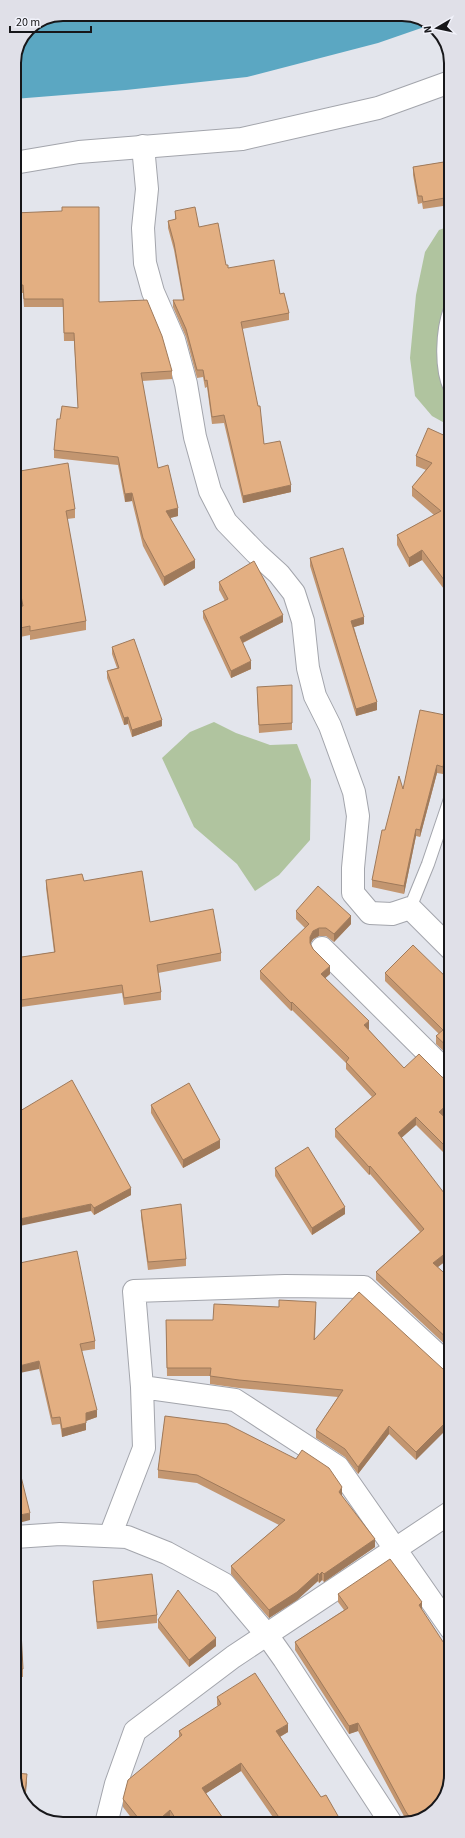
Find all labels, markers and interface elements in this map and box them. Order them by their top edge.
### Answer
scale bar [10,8,91,34]
north arrow [417,8,457,48]
text: 20 m [16,14,40,31]
text: N [420,25,436,34]

